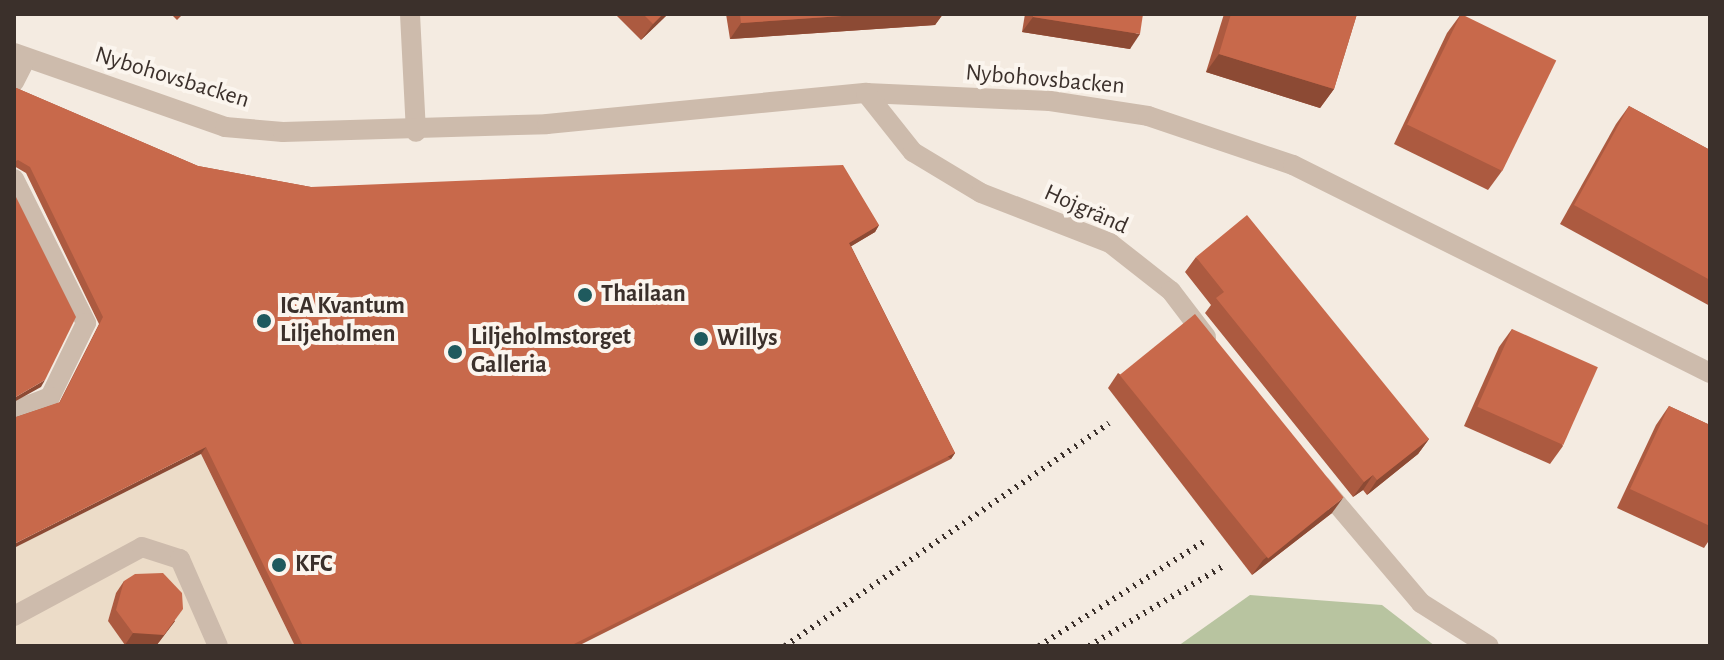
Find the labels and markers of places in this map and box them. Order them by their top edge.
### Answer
place label: Thailaan [601,281,686,309]
marker: Thailaan [576,286,594,304]
place label: ICA Kvantum Liljeholmen [280,293,405,349]
marker: ICA Kvantum Liljeholmen [255,312,273,330]
place label: Liljeholmstorget Galleria [471,324,631,380]
place label: Willys [717,325,778,353]
marker: Willys [692,330,710,348]
marker: Liljeholmstorget Galleria [446,343,464,361]
place label: KFC [295,551,332,579]
marker: KFC [270,556,288,574]

